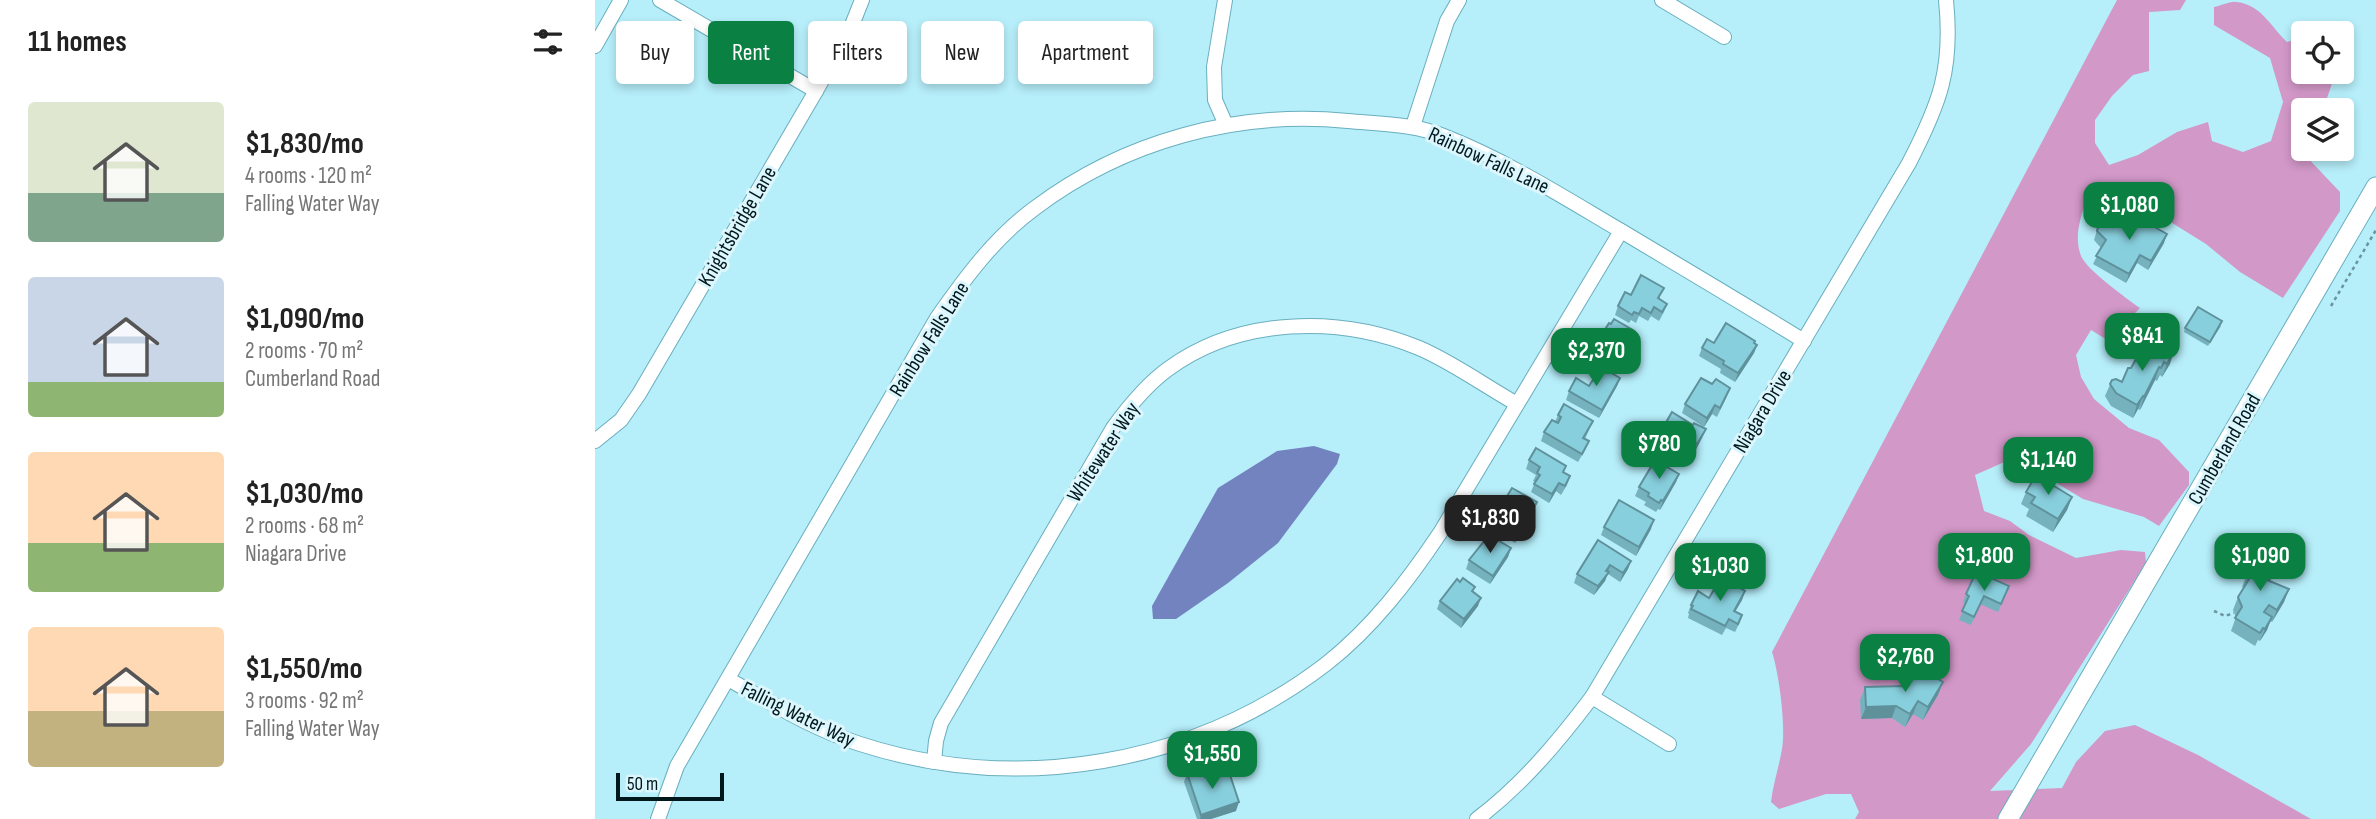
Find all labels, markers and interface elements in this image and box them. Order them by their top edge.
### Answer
chip: Buy [616,21,694,84]
chip: Rent [708,21,794,84]
chip: Filters [808,21,907,84]
chip: New [921,21,1004,84]
chip: Apartment [1018,21,1153,84]
map controls [2291,21,2354,161]
button: locate [2291,21,2354,84]
icon: filters [529,23,567,61]
text: 11 homes [28,24,127,60]
button: layers [2291,98,2354,161]
street label: Rainbow Falls Lane [1424,122,1553,199]
text: $1,830/mo [245,126,364,162]
icon: home [84,130,168,214]
text: 4 rooms · 120 m² [245,162,372,190]
street label: Knightsbridge Lane [693,162,782,291]
pin: $1,080 [2072,182,2186,242]
text: Falling Water Way [245,190,380,218]
text: $1,080 [2099,191,2159,219]
street label: Rainbow Falls Lane [884,277,975,401]
text: $1,090/mo [245,301,364,337]
icon: home [84,305,168,389]
pin: $841 [2101,314,2183,373]
text: $841 [2121,322,2163,350]
pin: $2,370 [1539,328,1653,388]
text: 2 rooms · 70 m² [245,337,363,365]
text: $2,370 [1567,337,1625,365]
text: Cumberland Road [245,365,380,393]
street label: Niagara Drive [1728,365,1797,457]
street label: Cumberland Road [2183,389,2266,509]
street label: Whitewater Way [1062,398,1145,507]
pin: $780 [1618,421,1700,481]
text: $780 [1637,430,1681,458]
pin: $1,140 [1991,438,2105,497]
text: $1,140 [2019,446,2077,474]
text: $1,030/mo [245,476,363,512]
icon: home [84,480,168,564]
pin: $1,830 [1433,496,1547,555]
text: $1,830 [1461,504,1519,532]
text: 2 rooms · 68 m² [245,512,364,540]
pin: $1,800 [1927,534,2041,593]
pin: $1,090 [2203,534,2317,593]
text: Niagara Drive [245,540,347,568]
text: $1,800 [1954,542,2014,570]
text: $1,090 [2230,542,2290,570]
pin: $1,030 [1663,544,1777,603]
text: $1,030 [1691,552,1749,580]
pin: $2,760 [1848,634,1962,694]
text: $2,760 [1876,643,1934,671]
text: $1,550/mo [245,651,363,687]
icon: home [84,655,168,739]
street label: Falling Water Way [737,676,859,753]
text: 3 rooms · 92 m² [245,687,364,715]
text: Falling Water Way [245,715,380,743]
pin: $1,550 [1155,732,1269,791]
text: $1,550 [1183,740,1241,768]
scale bar [616,770,725,802]
text: 50 m [627,773,658,796]

